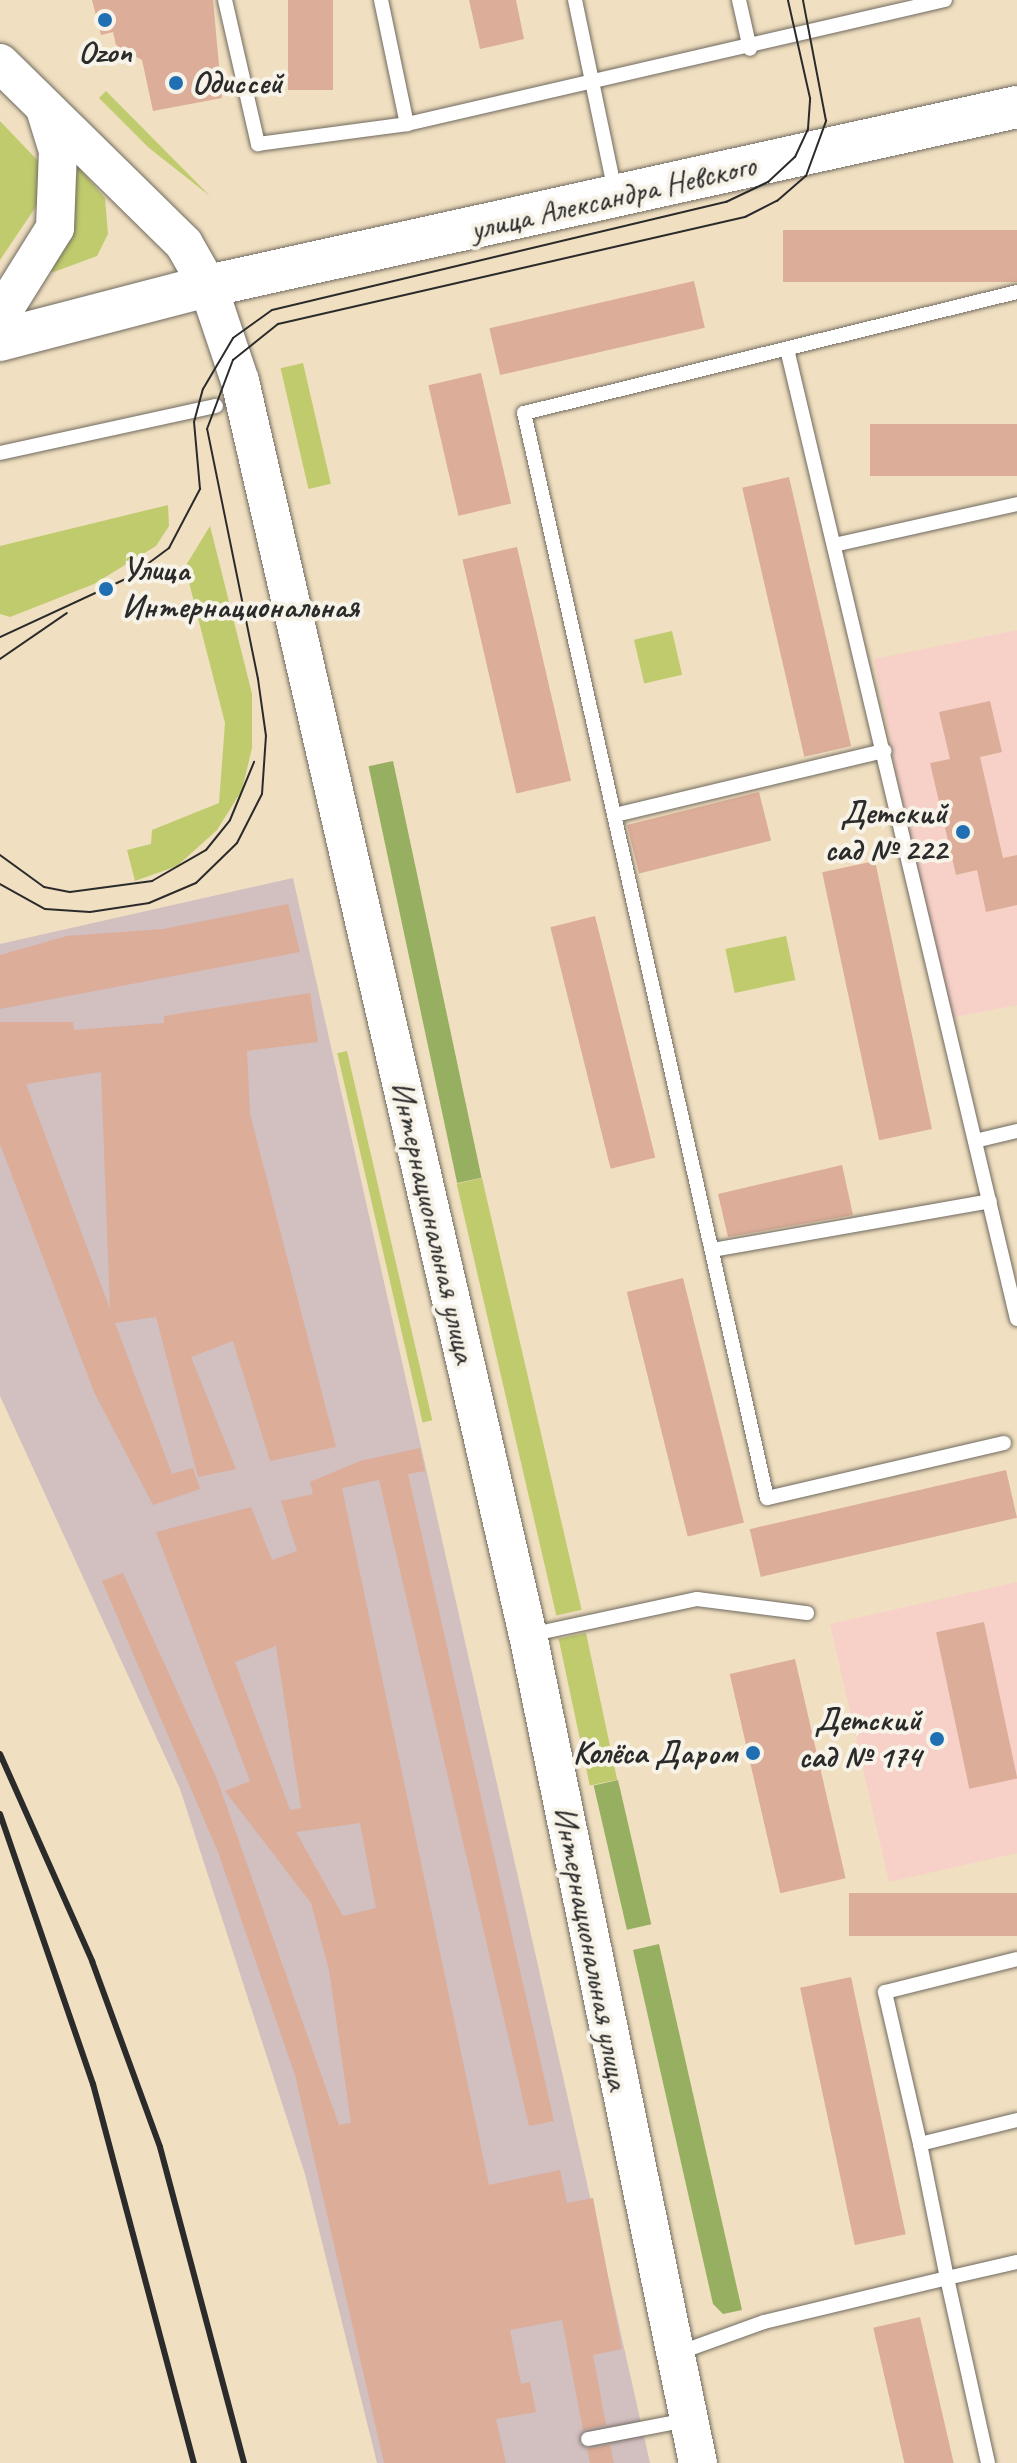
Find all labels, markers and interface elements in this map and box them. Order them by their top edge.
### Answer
marker: Ozon [96,11,114,29]
place label: Ozon [78,33,132,71]
place label: Одиссей [192,64,283,102]
marker: Одиссей [167,74,185,92]
street label: улица Александра Невского [466,146,760,250]
place label: Улица Интернациональная [122,552,359,627]
marker: Улица Интернациональная [97,580,115,598]
place label: Детский сад № 222 [824,795,947,870]
marker: Детский сад № 222 [954,823,972,841]
street label: Интернациональная улица [382,1077,484,1367]
place label: Детский сад № 174 [799,1702,921,1777]
marker: Детский сад № 174 [928,1730,946,1748]
place label: Колёса Даром [572,1734,737,1772]
marker: Колёса Даром [744,1744,762,1762]
street label: Интернациональная улица [545,1802,637,2094]

